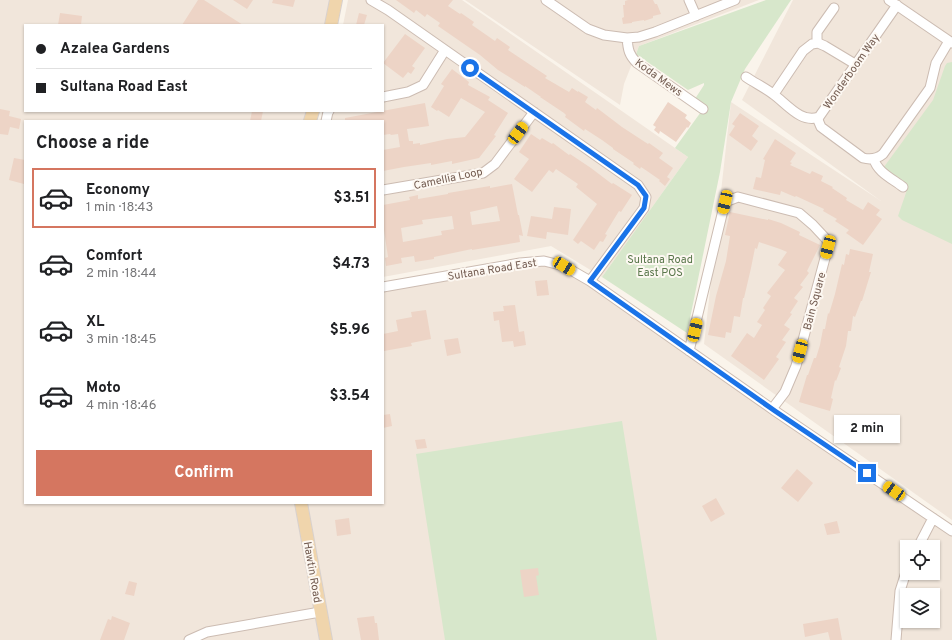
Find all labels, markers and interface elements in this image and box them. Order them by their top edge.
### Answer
street label: Wonderboom Way [821,31,883,112]
text: Azalea Gardens [60,40,170,59]
street label: Koda Mews [632,56,685,100]
route start [461,59,479,77]
text: Sultana Road East [60,78,188,97]
car [506,120,530,146]
text: Choose a ride [36,132,149,155]
street label: Camellia Loop [412,165,484,193]
icon: car [38,180,74,216]
text: Economy [86,181,150,200]
text: $3.51 [333,189,370,208]
car [716,189,734,215]
text: 1 min · 18:43 [86,200,153,216]
car [819,234,837,260]
icon: car [38,246,74,282]
text: Comfort [86,247,143,266]
park label: Sultana Road East POS [627,253,693,280]
text: $4.73 [332,255,370,274]
car [551,255,577,277]
street label: Sultana Road East [447,256,538,284]
text: 2 min · 18:44 [86,266,157,282]
street label: Bain Square [801,271,829,332]
icon: car [38,312,74,348]
text: XL [86,313,104,332]
car [686,317,704,343]
text: $5.96 [330,321,370,340]
text: 3 min · 18:45 [86,332,157,348]
car [791,338,809,364]
icon: car [38,378,74,414]
text: Moto [86,379,121,398]
text: $3.54 [330,387,370,406]
text: 4 min · 18:46 [86,398,156,414]
callout: 2 min [834,415,900,443]
text: 2 min [850,421,884,437]
button: Confirm [36,450,372,496]
route end [858,464,876,482]
car [881,479,907,503]
street label: Hawtin Road [300,540,324,604]
map controls [900,540,940,628]
button: locate [900,540,940,580]
button: layers [900,588,940,628]

